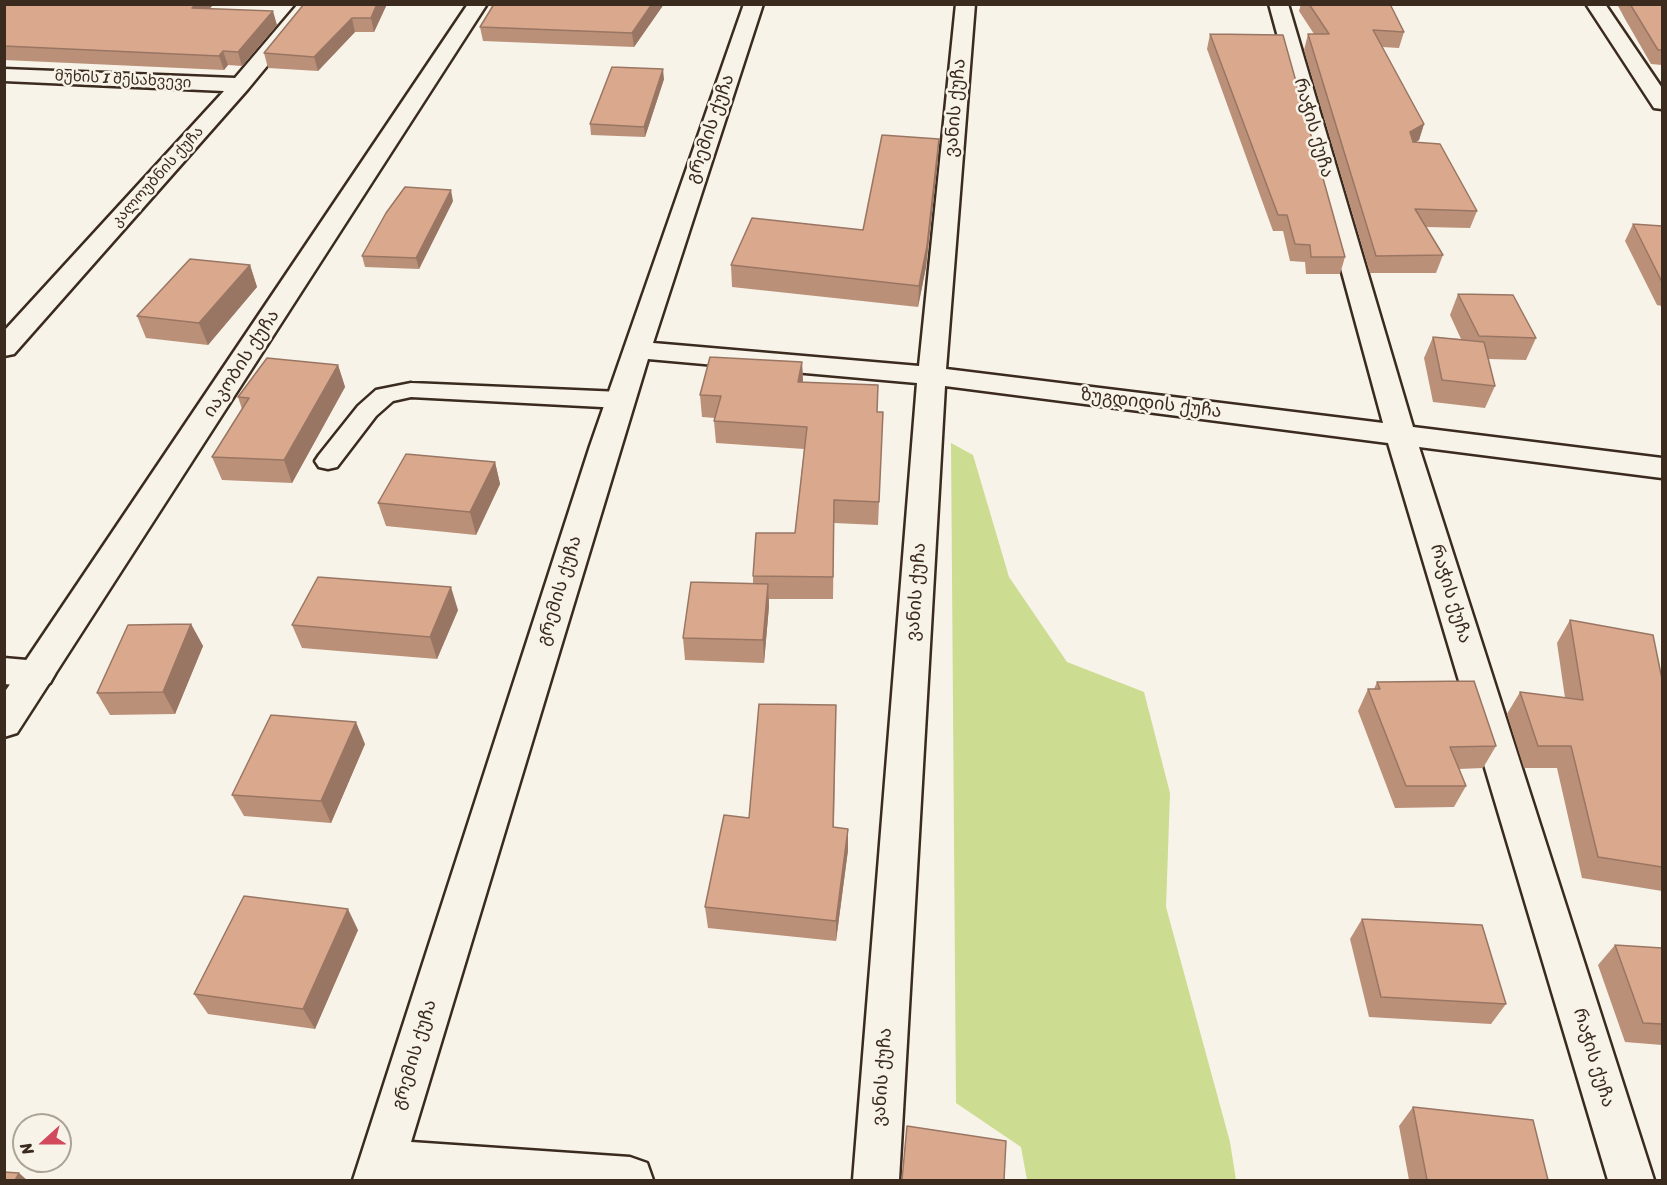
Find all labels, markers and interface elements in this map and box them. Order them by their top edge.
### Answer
street label: ვანის ქუჩა [941,58,971,158]
street label: მუხის I შესახვევი [54,67,192,93]
street label: გრემის ქუჩა [682,72,740,186]
street label: რაჭის ქუჩა [1288,76,1338,180]
street label: კალოუბნის ქუჩა [108,123,208,231]
street label: იაკობის ქუჩა [199,306,285,422]
street label: ზუგდიდის ქუჩა [1079,385,1223,423]
street label: გრემის ქუჩა [533,533,587,649]
street label: ვანის ქუჩა [903,542,931,642]
street label: რაჭის ქუჩა [1425,542,1475,646]
street label: გრემის ქუჩა [388,997,442,1113]
street label: რაჭის ქუჩა [1568,1006,1618,1110]
street label: ვანის ქუჩა [869,1027,897,1127]
north arrow [12,1113,72,1173]
text: N [11,1139,42,1159]

